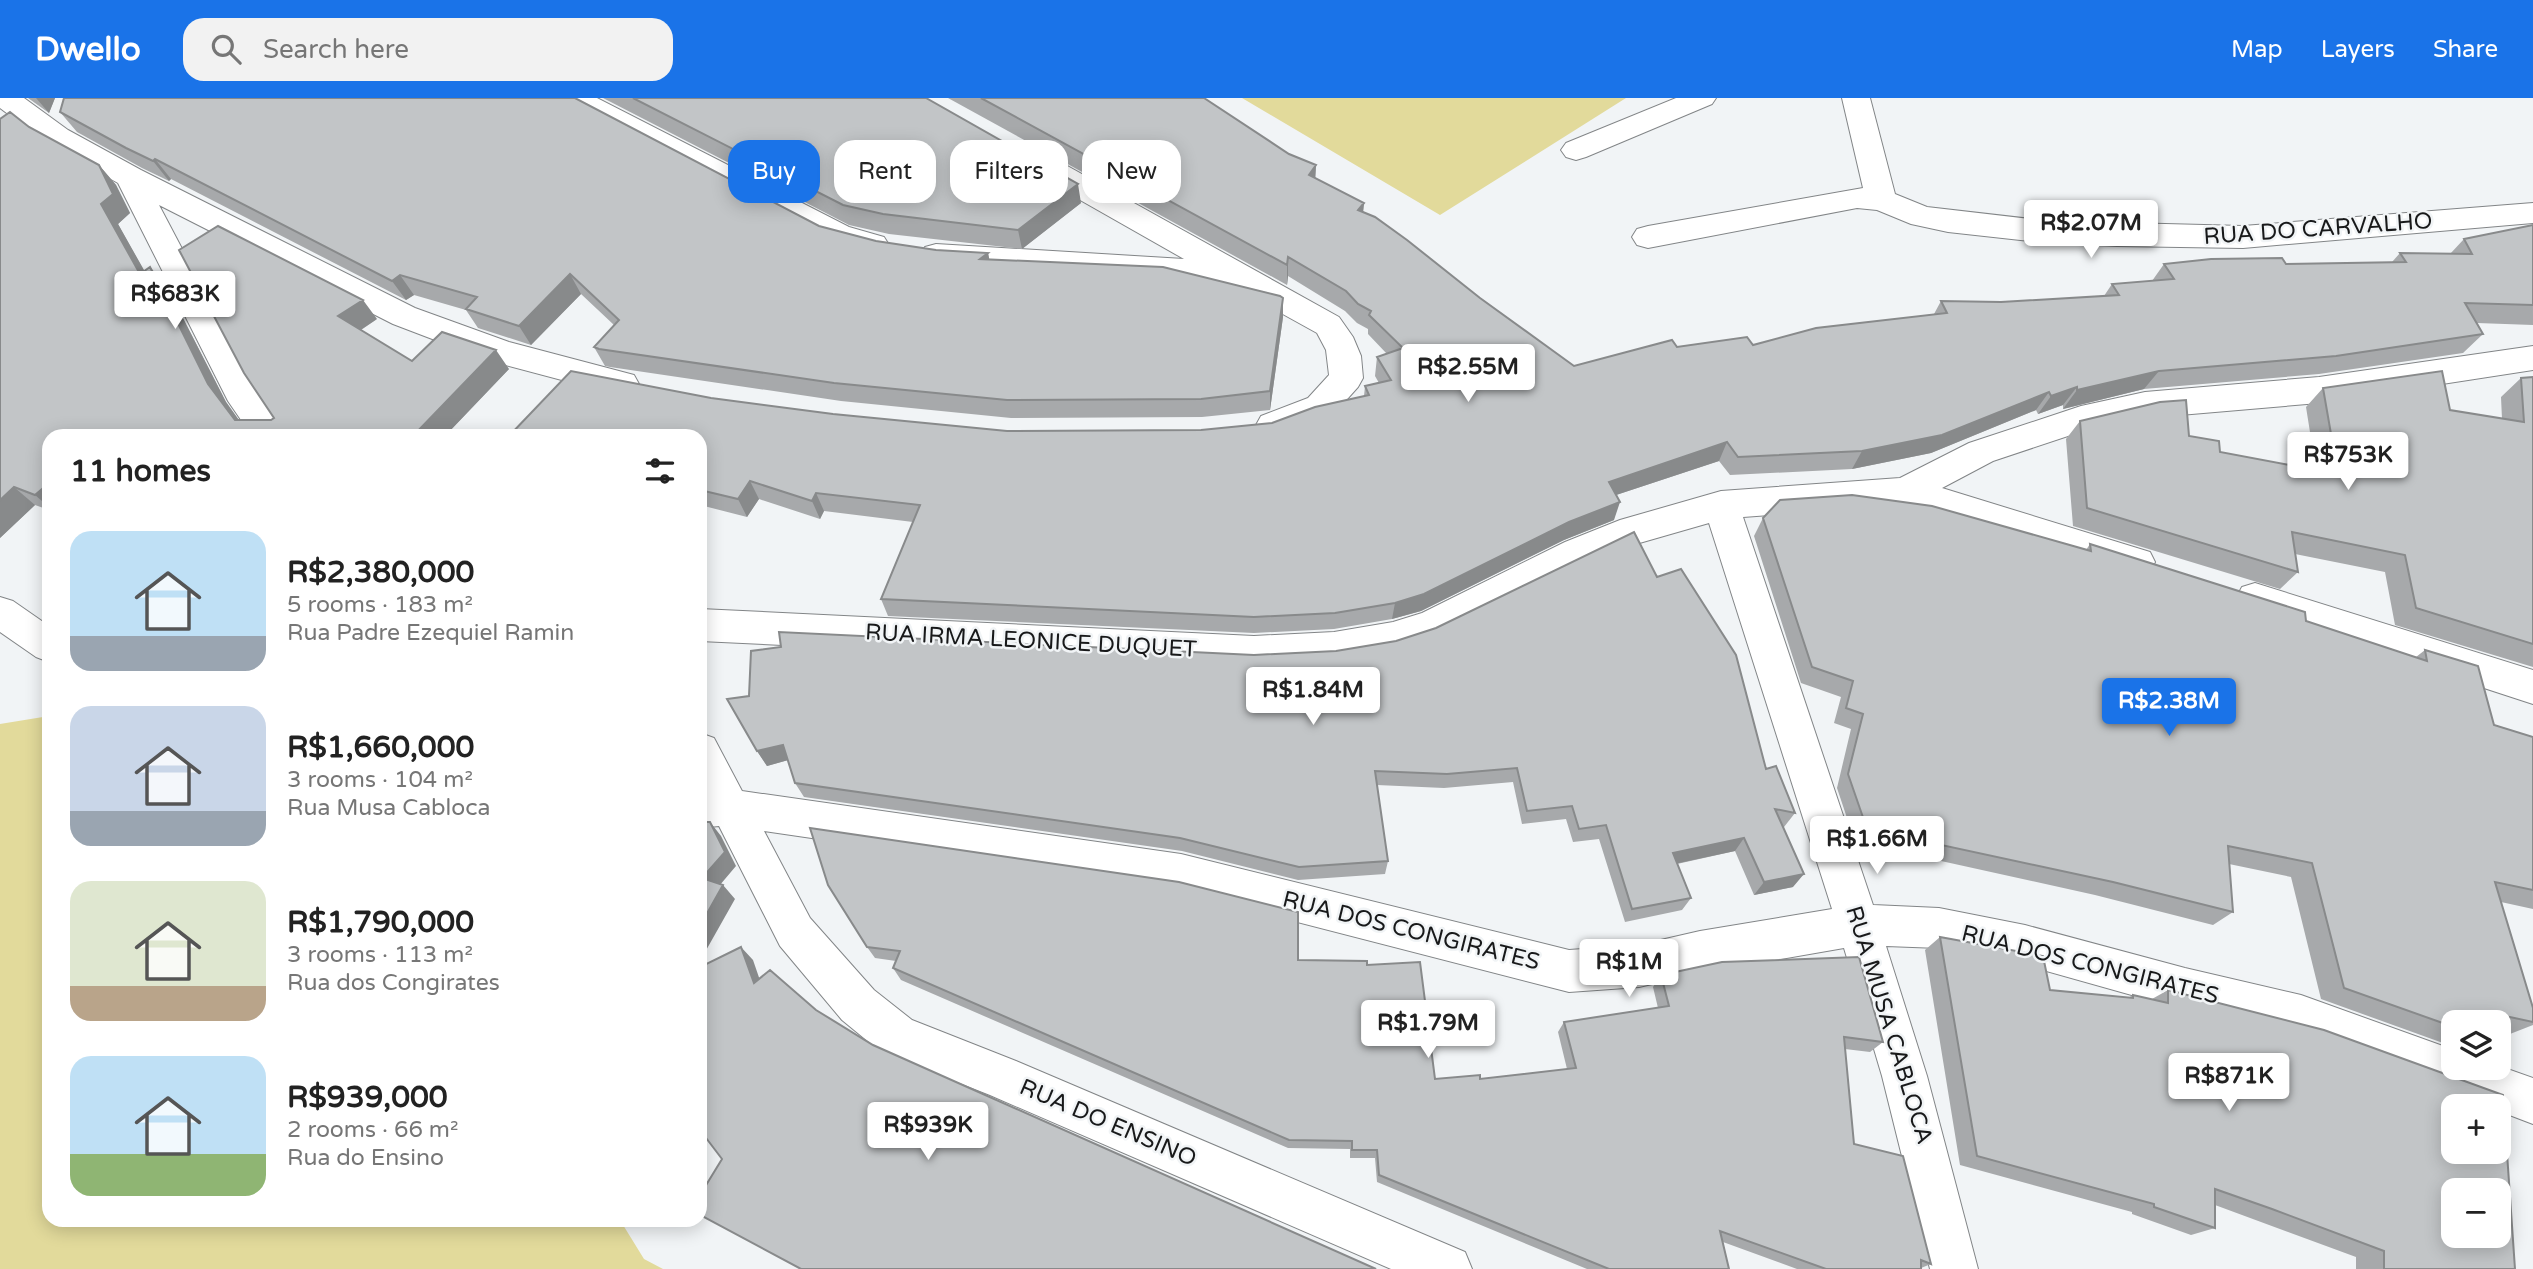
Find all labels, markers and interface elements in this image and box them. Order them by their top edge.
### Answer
search box [183,18,673,81]
text: Dwello [35,30,141,69]
icon: search [207,30,245,68]
text: Search here [263,34,409,65]
text: Map [2231,35,2283,64]
text: Layers [2321,35,2395,64]
text: Share [2433,35,2498,64]
chip: Buy [728,140,820,203]
chip: Rent [834,140,936,203]
chip: Filters [950,140,1068,203]
chip: New [1082,140,1181,203]
pin: R$2.07M [2026,200,2156,260]
street label: RUA DO CARVALHO [2203,207,2433,251]
text: R$2.07M [2040,209,2142,237]
pin: R$683K [118,272,232,331]
text: R$683K [130,280,220,308]
pin: R$2.55M [1403,344,1533,404]
text: R$2.55M [1417,353,1519,381]
pin: R$753K [2291,432,2405,492]
text: R$753K [2303,441,2393,469]
icon: filters [641,452,679,490]
text: 11 homes [70,453,211,490]
text: R$2,380,000 [287,554,474,591]
icon: home [126,559,210,643]
text: 5 rooms · 183 m² [287,591,473,619]
street label: RUA IRMA LEONICE DUQUET [864,618,1198,664]
text: Rua Padre Ezequiel Ramin [287,619,574,647]
pin: R$1.84M [1248,668,1378,727]
text: R$1.84M [1262,676,1364,704]
pin: R$2.38M [2104,678,2234,738]
text: R$2.38M [2118,687,2220,715]
text: R$1,660,000 [287,729,474,766]
icon: home [126,734,210,818]
text: 3 rooms · 104 m² [287,766,473,794]
text: Rua Musa Cabloca [287,794,490,822]
pin: R$1.66M [1812,816,1942,876]
text: R$1.66M [1826,825,1928,853]
street label: RUA DOS CONGIRATES [1279,885,1543,977]
street label: RUA MUSA CABLOCA [1839,903,1939,1147]
text: R$1,790,000 [287,904,474,941]
icon: home [126,909,210,993]
street label: RUA DOS CONGIRATES [1958,919,2222,1011]
pin: R$1M [1588,940,1670,999]
text: 3 rooms · 113 m² [287,941,473,969]
text: R$1M [1595,948,1663,976]
text: Rua dos Congirates [287,969,500,997]
pin: R$1.79M [1363,1000,1493,1060]
text: R$1.79M [1377,1009,1479,1037]
map controls [2441,1010,2511,1248]
button: layers [2441,1010,2511,1080]
pin: R$871K [2172,1054,2286,1113]
text: R$871K [2184,1062,2274,1090]
street label: RUA DO ENSINO [1015,1073,1201,1173]
text: R$939,000 [287,1079,448,1116]
icon: home [126,1084,210,1168]
button: + [2441,1094,2511,1164]
pin: R$939K [871,1102,985,1162]
text: R$939K [883,1111,973,1139]
text: 2 rooms · 66 m² [287,1116,458,1144]
text: Rua do Ensino [287,1144,444,1172]
button: − [2441,1178,2511,1248]

